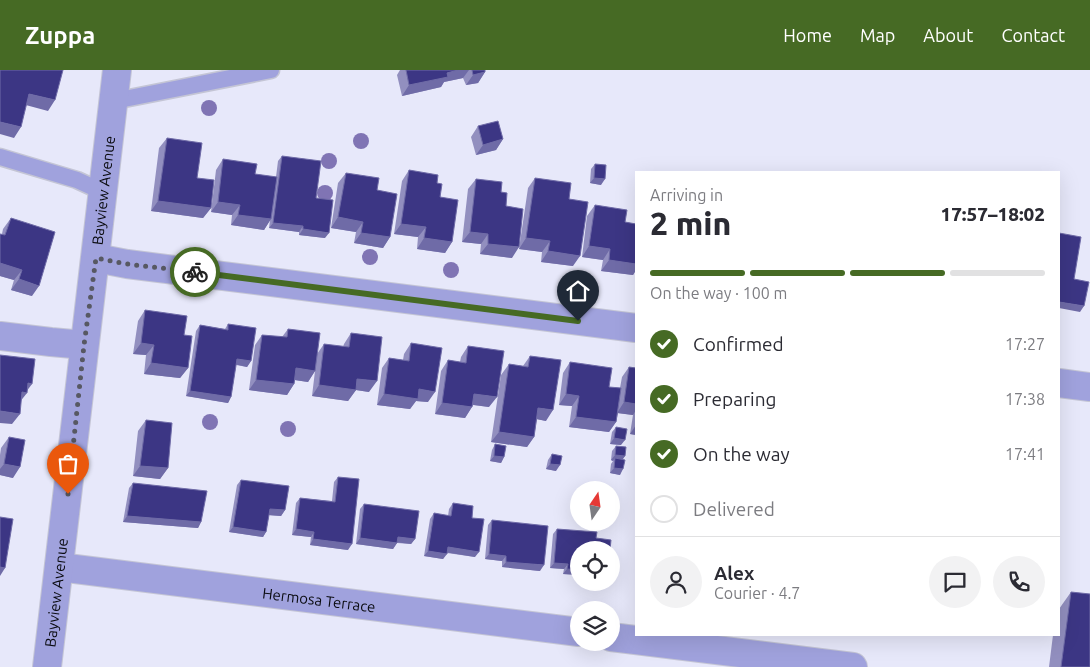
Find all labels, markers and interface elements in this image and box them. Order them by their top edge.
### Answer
text: Zuppa [25,22,95,49]
text: Home [783,25,832,45]
text: Map [860,25,895,45]
text: About [923,25,973,45]
text: Contact [1001,25,1065,45]
street label: Bayview Avenue [88,135,118,246]
text: Arriving in [650,186,723,204]
text: 17:57–18:02 [940,203,1045,225]
text: 2 min [650,205,731,241]
courier [170,247,220,297]
icon: bike [181,258,209,286]
pin [557,270,599,321]
icon: home [564,277,592,305]
text: On the way · 100 m [650,284,787,302]
icon: check [650,330,678,358]
text: Confirmed [693,333,784,355]
text: 17:27 [1005,335,1045,353]
icon: check [650,385,678,413]
text: Preparing [693,388,777,410]
text: 17:38 [1005,390,1045,408]
icon: check [650,440,678,468]
pin [47,443,89,494]
text: On the way [693,443,790,465]
text: 17:41 [1005,445,1045,463]
icon: bag [54,450,82,478]
north arrow [570,481,620,531]
map controls [570,481,620,651]
text: Delivered [693,498,775,520]
street label: Bayview Avenue [41,537,71,648]
button: locate [570,541,620,591]
button: person [650,556,702,608]
button: chat [929,556,981,608]
button: phone [993,556,1045,608]
text: Alex [714,562,754,584]
street label: Hermosa Terrace [261,584,377,615]
text: Courier · 4.7 [714,584,800,602]
button: layers [570,601,620,651]

